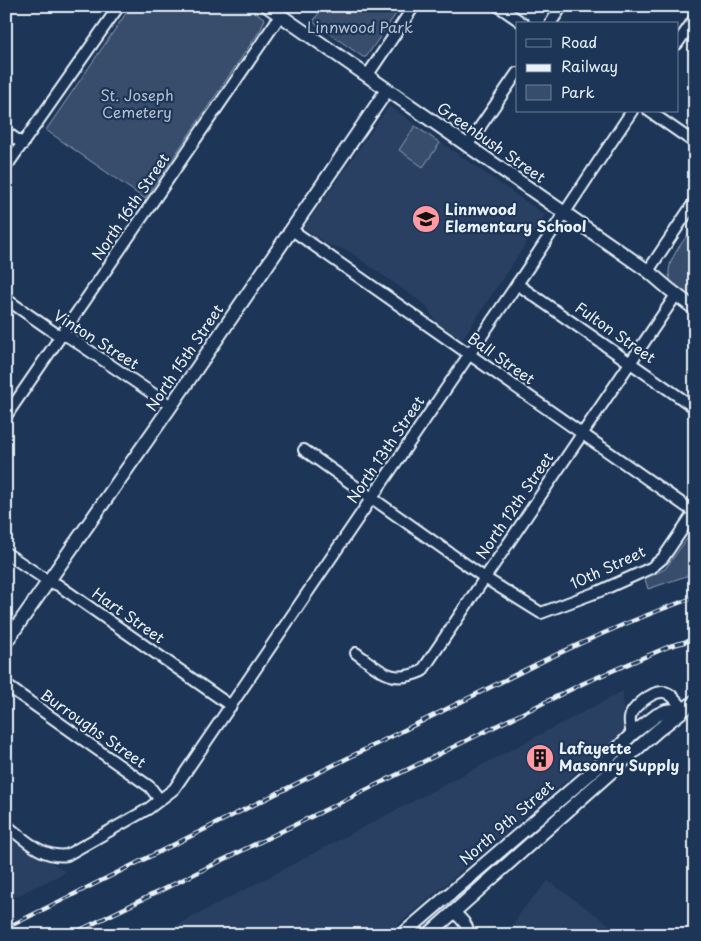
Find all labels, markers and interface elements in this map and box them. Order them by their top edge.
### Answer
park label: Linnwood Park [307,15,413,38]
legend [516,22,678,112]
text: Road [561,30,597,53]
text: Railway [561,54,618,77]
text: Park [561,80,595,103]
park label: St. Joseph Cemetery [100,83,174,123]
street label: Greenbush Street [433,96,551,188]
street label: North 16th Street [85,148,174,264]
place label: Linnwood Elementary School [445,197,586,237]
school or university icon: Linnwood Elementary School [411,204,441,234]
street label: Fulton Street [571,295,661,368]
street label: North 15th Street [139,299,228,415]
street label: Vinton Street [50,303,144,374]
street label: Ball Street [464,326,540,389]
street label: North 13th Street [340,391,429,507]
street label: North 12th Street [469,447,558,563]
street label: 10th Street [566,539,649,594]
street label: Hart Street [88,581,170,648]
street label: Burroughs Street [36,683,151,773]
place label: Lafayette Masonry Supply [559,736,679,776]
building icon: Lafayette Masonry Supply [525,743,555,773]
street label: North 9th Street [454,774,558,870]

